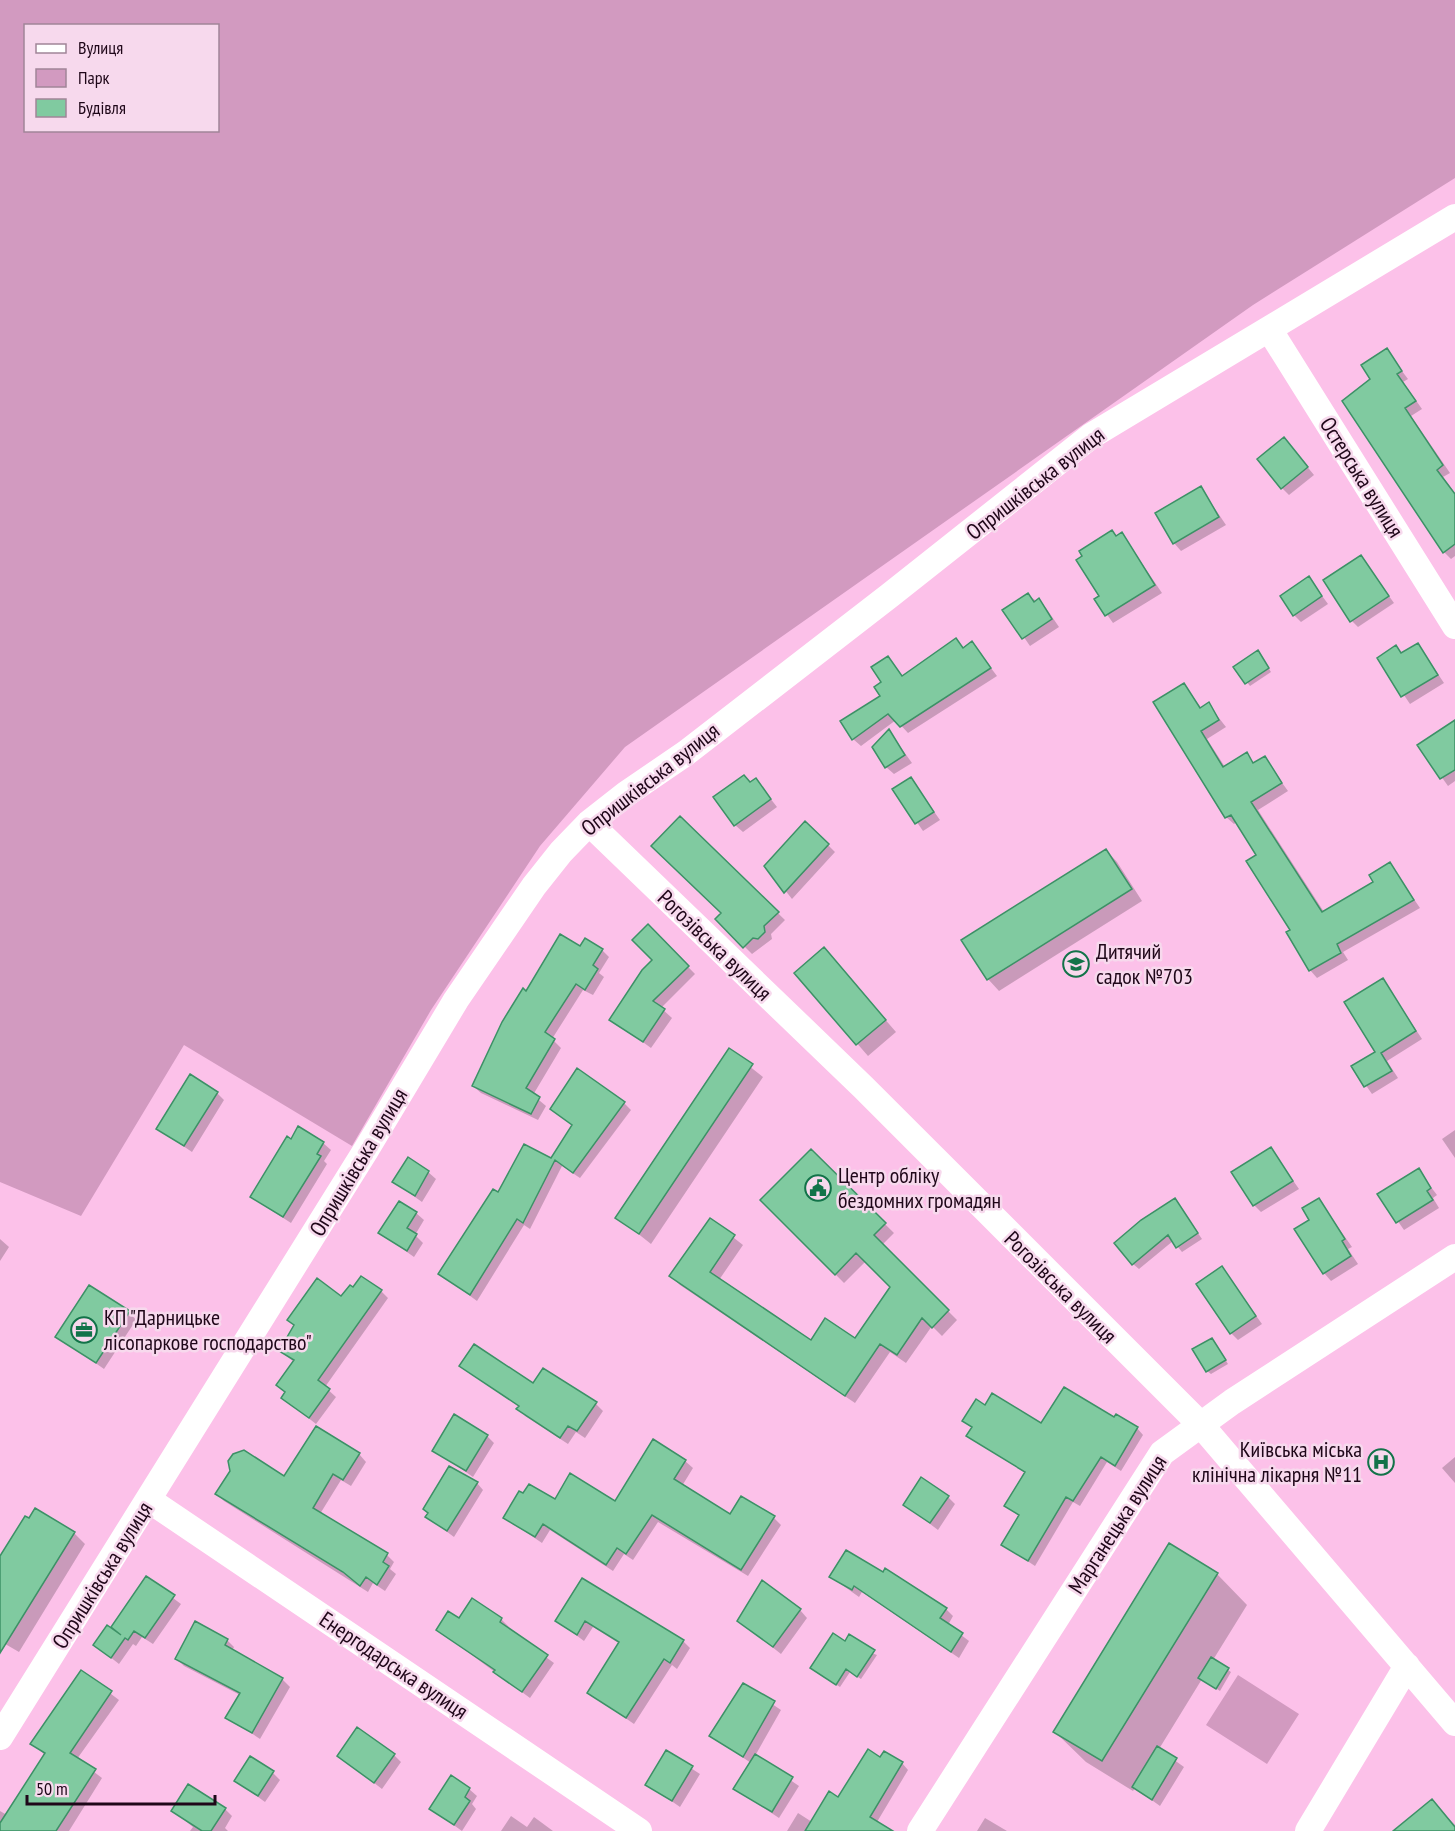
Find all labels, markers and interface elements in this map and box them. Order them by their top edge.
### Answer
legend [24,24,219,132]
text: Вулиця [78,36,123,59]
text: Парк [78,66,109,89]
text: Будівля [78,96,126,119]
street label: Остерська вулиця [1314,412,1410,542]
street label: Опришківська вулиця [960,420,1110,546]
street label: Опришківська вулиця [575,716,725,842]
street label: Рогозівська вулиця [652,884,778,1006]
place label: Дитячий садок №703 [1096,937,1193,990]
school or university icon: Дитячий садок №703 [1061,949,1091,979]
street label: Опришківська вулиця [303,1083,413,1241]
place label: Центр обліку бездомних громадян [838,1161,1001,1214]
public building icon: Центр обліку бездомних громадян [803,1173,833,1203]
street label: Рогозівська вулиця [999,1225,1123,1349]
place label: КП "Дарницьке лісопаркове господарство" [103,1303,312,1356]
office icon: КП "Дарницьке лісопаркове господарство" [69,1315,99,1345]
place label: Київська міська клінічна лікарня №11 [1192,1435,1362,1488]
hospital icon: Київська міська клінічна лікарня №11 [1366,1447,1396,1477]
street label: Марганецька вулиця [1062,1449,1172,1599]
street label: Опришківська вулиця [46,1496,158,1654]
street label: Енергодарська вулиця [314,1605,474,1725]
scale bar [27,1768,214,1806]
text: 50 m [36,1777,68,1800]

